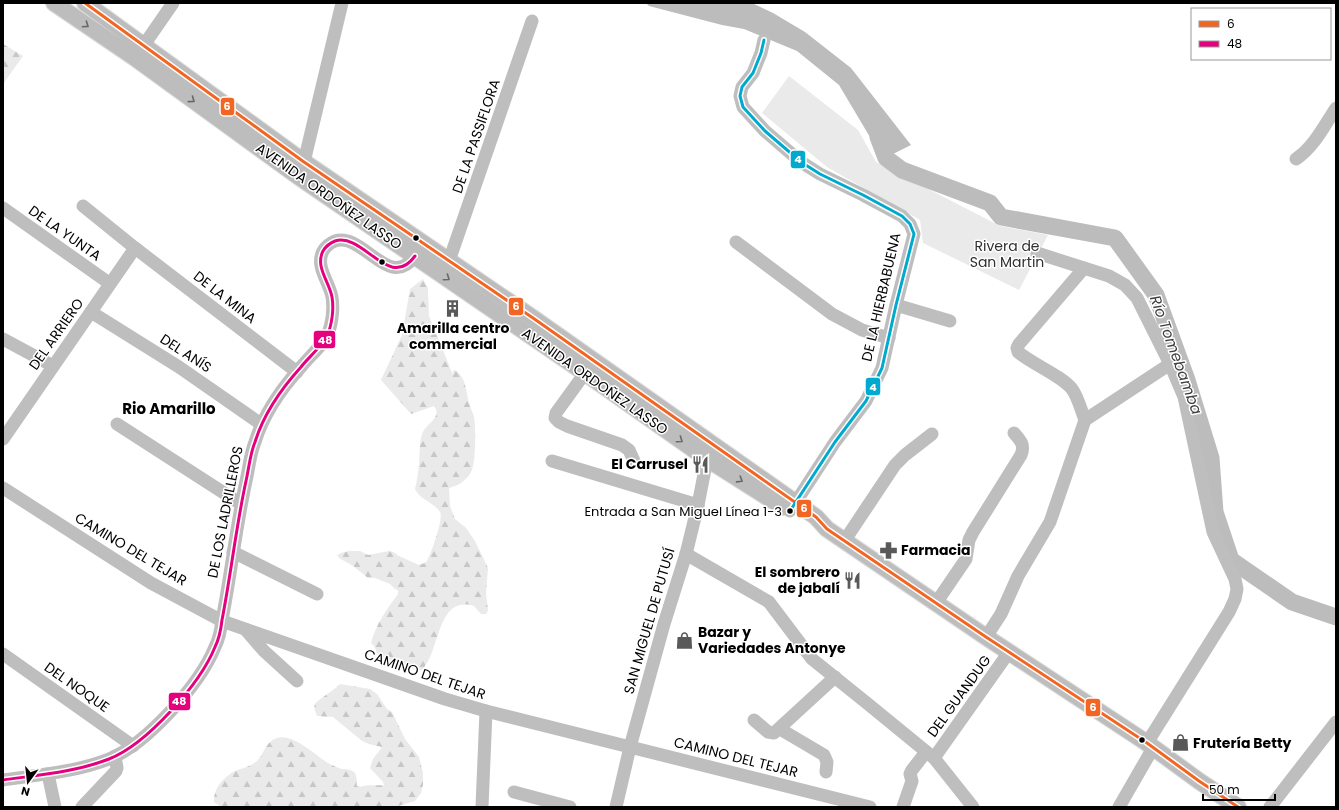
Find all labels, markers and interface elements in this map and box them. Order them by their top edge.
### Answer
legend [1191,8,1331,60]
text: 6 [1227,15,1235,32]
one-way arrow [82,20,89,27]
text: 48 [1227,35,1242,52]
street label: DE LA PASSIFLORA [447,76,505,196]
one-way arrow [188,95,195,102]
line badge: 6 [220,97,235,116]
text: 6 [223,98,231,114]
street label: AVENIDA ORDOÑEZ LASSO [252,138,406,254]
line badge: 4 [790,150,806,169]
text: 4 [794,151,802,167]
street label: DE LA YUNTA [25,201,105,265]
street label: DE LA HIERBABUENA [856,231,906,363]
unlabelled marker [411,233,421,243]
park label: Rivera de San Martin [970,236,1044,272]
unlabelled marker [377,257,387,267]
street label: DE LA MINA [189,266,261,328]
one-way arrow [443,273,450,281]
water label: Río Tomebamba [1145,292,1208,417]
street label: DEL ARRIERO [24,294,88,374]
line badge: 6 [508,297,524,316]
building icon: Amarilla centro commercial [443,298,463,318]
text: 6 [512,298,520,314]
place label: Amarilla centro commercial [397,318,509,354]
street label: AVENIDA ORDOÑEZ LASSO [518,323,672,439]
street label: DEL ANÍS [156,329,216,377]
line badge: 48 [313,330,336,349]
text: 48 [318,332,332,348]
line badge: 4 [865,377,881,396]
text: 4 [869,379,877,395]
district label: Rio Amarillo [122,398,216,419]
one-way arrow [676,435,683,442]
street label: DE LOS LADRILLEROS [202,444,248,580]
place label: El Carrusel [611,454,688,474]
restaurant icon: El Carrusel [691,454,711,474]
one-way arrow [736,475,743,482]
line badge: 6 [796,499,812,518]
text: 6 [800,500,808,516]
place label: Entrada a San Miguel Línea 1-3 [584,502,782,521]
marker: Entrada a San Miguel Línea 1-3 [785,506,795,516]
street label: CAMINO DEL TEJAR [71,508,191,590]
pharmacy icon: Farmacia [878,540,898,560]
place label: Farmacia [901,540,971,560]
street label: SAN MIGUEL DE PUTUSÍ [619,545,680,696]
place label: El sombrero de jabalí [755,562,840,598]
restaurant icon: El sombrero de jabalí [843,570,863,590]
place label: Bazar y Variedades Antonye [698,622,846,658]
shop icon: Bazar y Variedades Antonye [675,630,695,650]
street label: CAMINO DEL TEJAR [362,644,488,704]
street label: DEL GUANDUG [922,651,996,741]
street label: DEL NOQUE [40,657,114,717]
line badge: 48 [168,692,191,711]
text: 48 [172,693,186,709]
line badge: 6 [1085,698,1101,717]
text: 6 [1089,699,1097,715]
street label: CAMINO DEL TEJAR [672,732,800,782]
shop icon: Frutería Betty [1170,733,1190,753]
place label: Frutería Betty [1193,733,1292,753]
unlabelled marker [1137,735,1147,745]
north arrow [8,762,48,802]
scale bar [1203,776,1275,802]
text: 50 m [1209,781,1240,798]
text: N [19,783,31,800]

